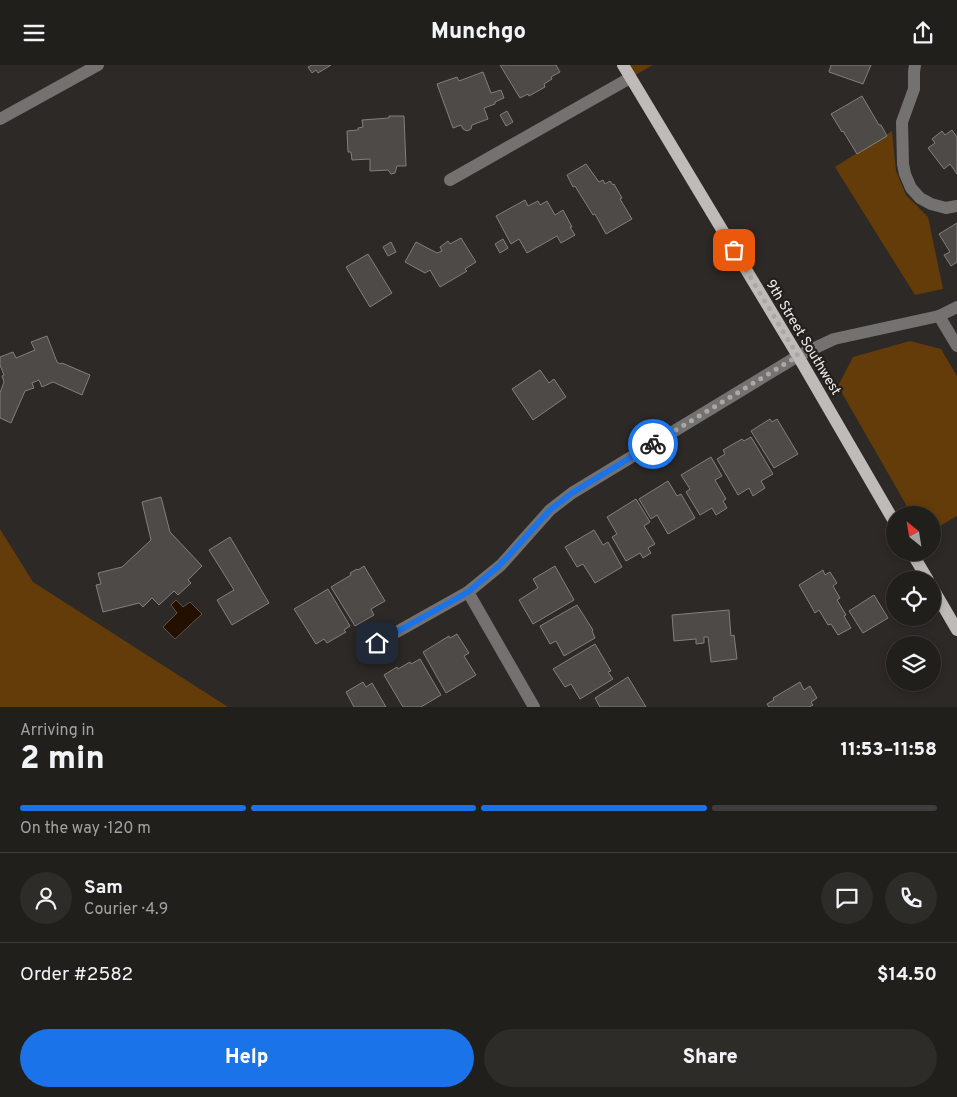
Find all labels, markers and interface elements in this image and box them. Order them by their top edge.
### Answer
icon: menu [20,19,48,47]
text: Munchgo [431,19,526,46]
icon: share [909,19,937,47]
pin [713,229,755,271]
icon: bag [720,236,748,264]
street label: 9th Street Southwest [761,277,844,399]
courier [628,419,678,469]
icon: bike [639,430,667,458]
north arrow [886,506,941,561]
map controls [886,506,941,691]
button: locate [886,571,941,626]
pin [356,622,398,664]
icon: home [363,629,391,657]
button: layers [886,636,941,691]
text: Arriving in [20,721,95,741]
text: 11:53–11:58 [841,738,937,762]
text: 2 min [20,740,105,780]
text: On the way · 120 m [20,819,151,839]
button: person [20,872,72,924]
button: chat [821,872,873,924]
button: phone [885,872,937,924]
text: Sam [84,876,123,900]
text: Courier · 4.9 [84,900,168,920]
text: Order #2582 [20,963,133,987]
text: $14.50 [877,963,937,987]
button: Help [20,1029,474,1087]
button: Share [484,1029,937,1087]

